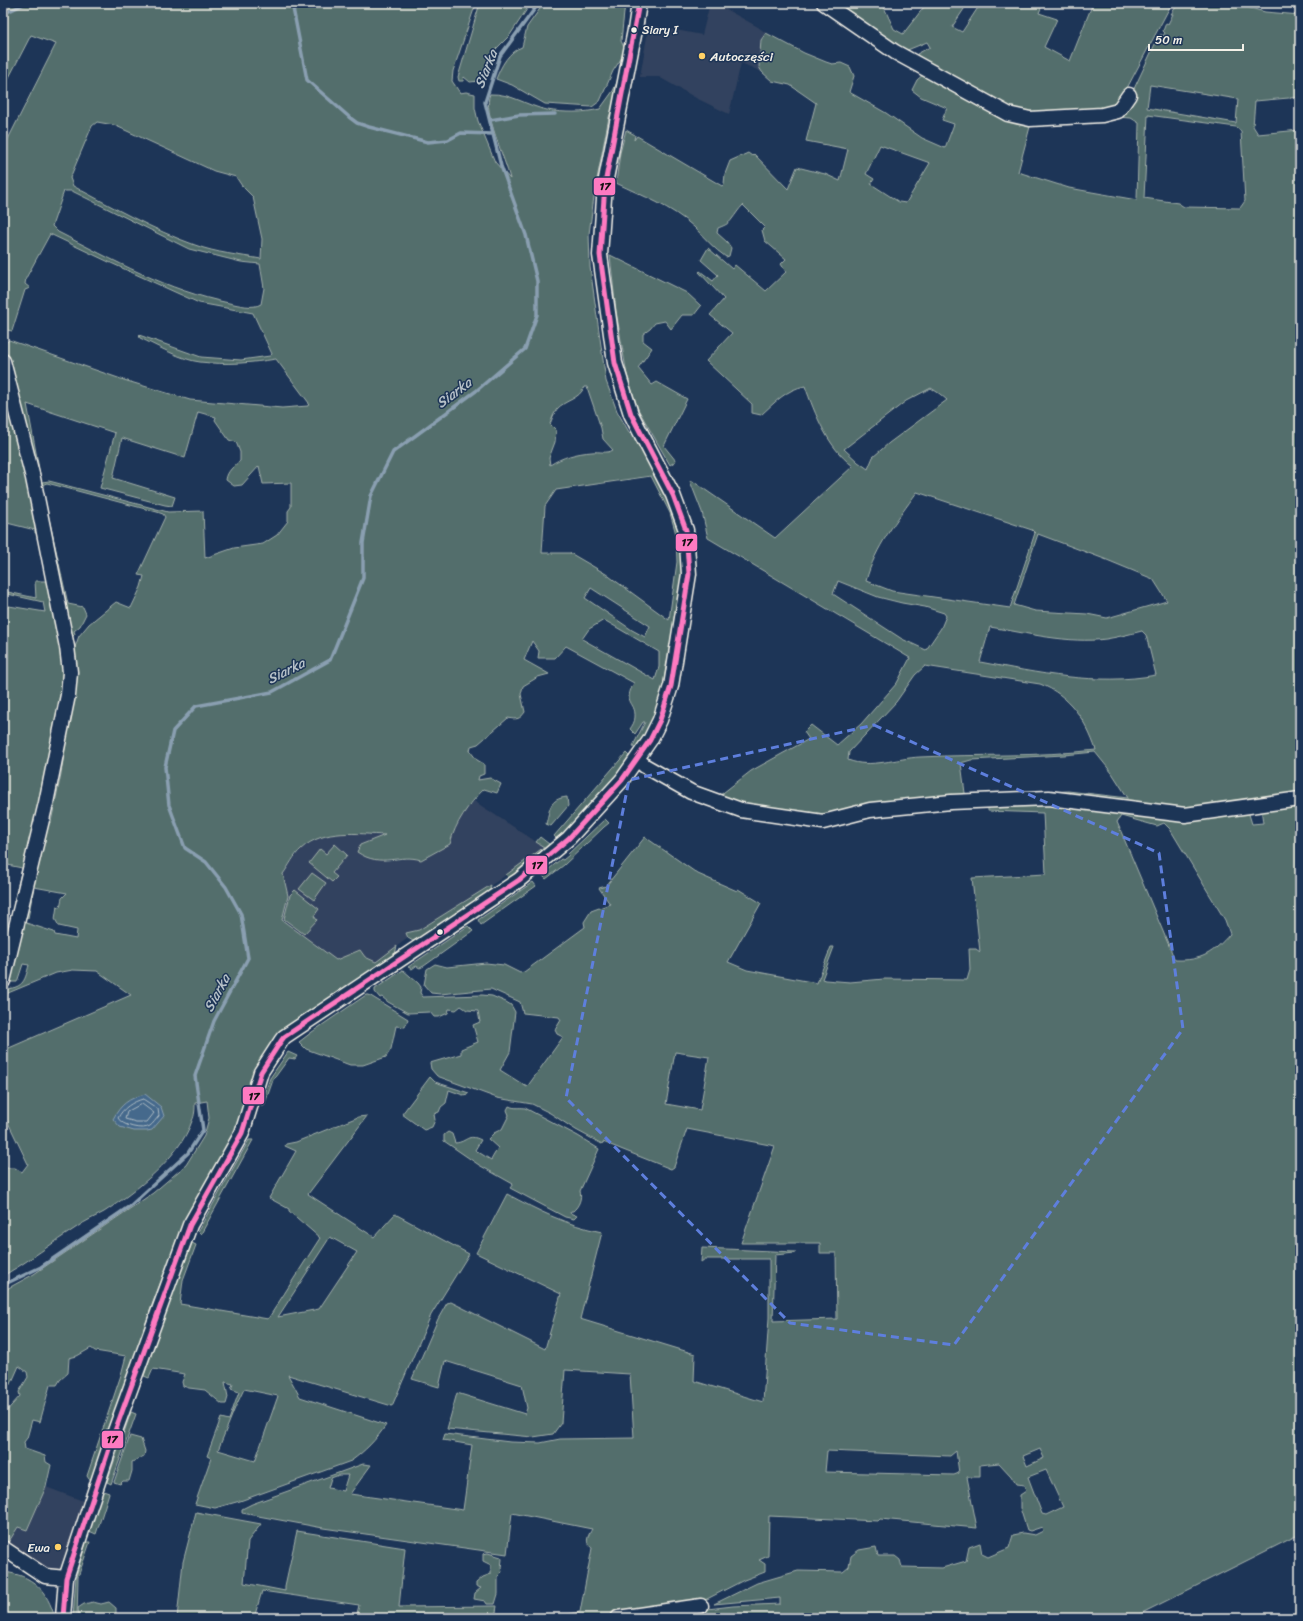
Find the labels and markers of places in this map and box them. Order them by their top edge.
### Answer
place label: Siary I [642,19,679,41]
marker: Siary I [629,25,639,35]
place label: Autoczęści [709,45,774,68]
marker: Autoczęści [697,51,707,61]
unlabelled marker [435,927,445,937]
place label: Ewa [27,1536,50,1559]
marker: Ewa [53,1542,63,1552]

